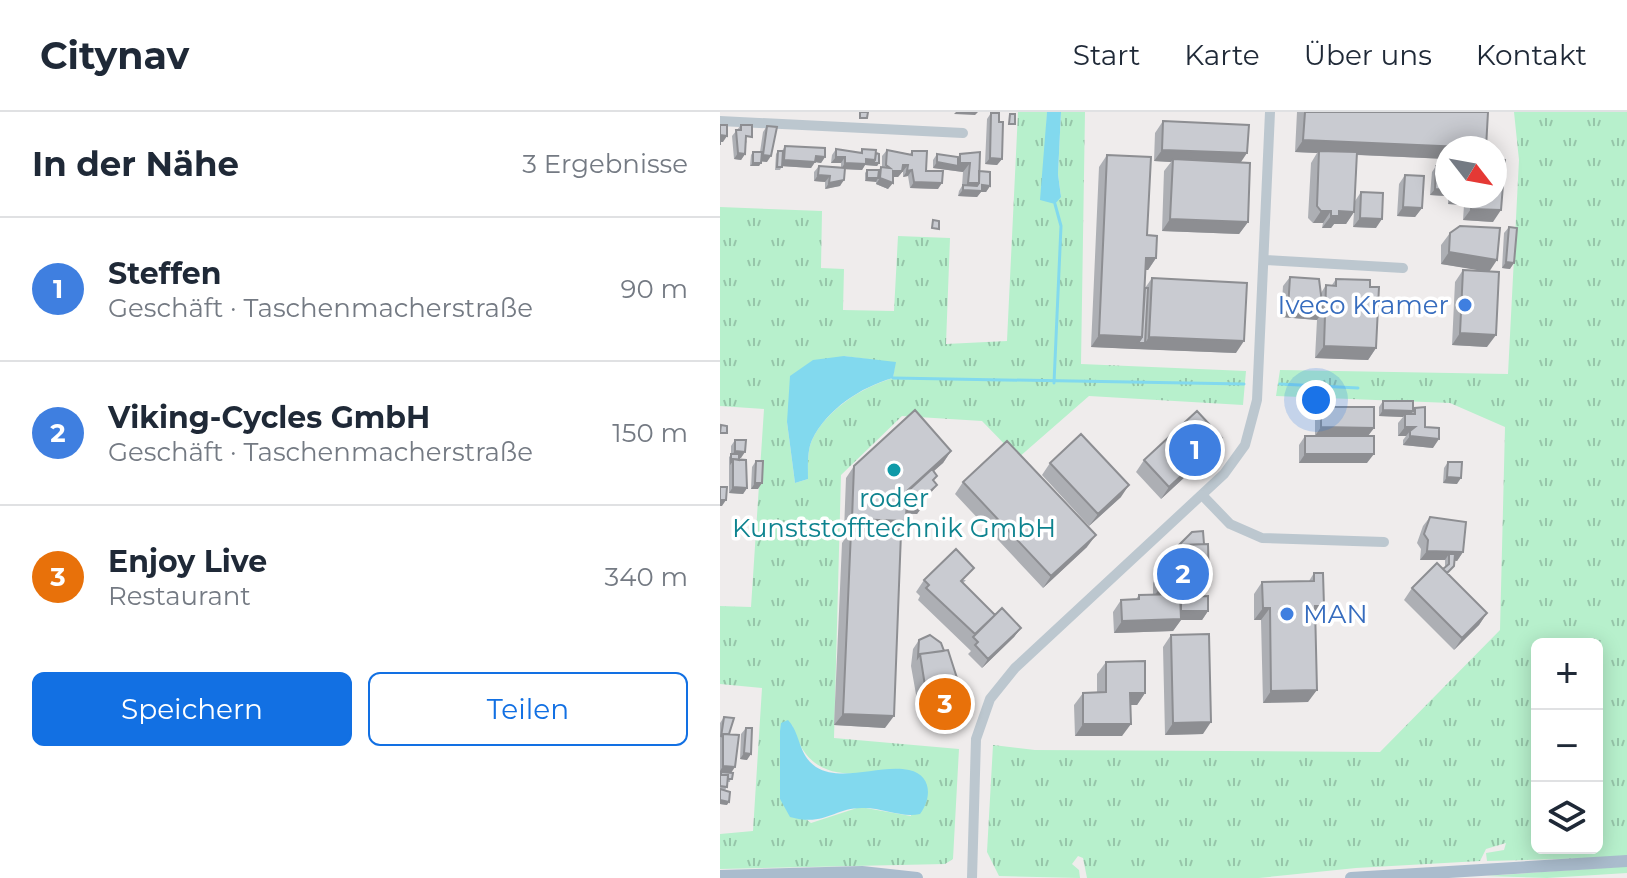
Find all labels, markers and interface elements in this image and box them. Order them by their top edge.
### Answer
text: Citynav [40,32,189,79]
text: Start [1073,38,1140,72]
text: Karte [1184,38,1260,72]
text: Über uns [1304,38,1432,72]
text: Kontakt [1476,38,1587,72]
north arrow [1435,136,1507,208]
text: In der Nähe [32,143,239,185]
text: 3 Ergebnisse [522,148,688,180]
text: Steffen [108,255,222,292]
text: 1 [53,273,63,305]
text: 90 m [621,273,688,305]
place label: Iveco Kramer [1278,289,1449,321]
text: Geschäft · Taschenmacherstraße [108,292,533,324]
marker: Iveco Kramer [1456,296,1474,314]
your location [1296,380,1336,420]
text: Viking-Cycles GmbH [108,399,430,436]
text: 2 [50,417,66,449]
text: 150 m [612,417,688,449]
pin: 1 [1169,420,1221,480]
text: Geschäft · Taschenmacherstraße [108,436,533,468]
marker: roder Kunststofftechnik GmbH [885,461,903,479]
place label: roder Kunststofftechnik GmbH [732,482,1056,544]
text: Enjoy Live [108,543,267,580]
pin: 2 [1157,544,1209,604]
text: 3 [50,561,66,593]
text: 340 m [605,561,688,593]
text: Restaurant [108,580,251,612]
place label: MAN [1303,598,1368,630]
marker: MAN [1278,605,1296,623]
map controls [1531,638,1603,854]
button: + [1531,638,1603,710]
button: Speichern [32,672,352,746]
button: Teilen [368,672,688,746]
pin: 3 [919,674,971,734]
button: − [1531,710,1603,782]
button: layers [1531,782,1603,854]

